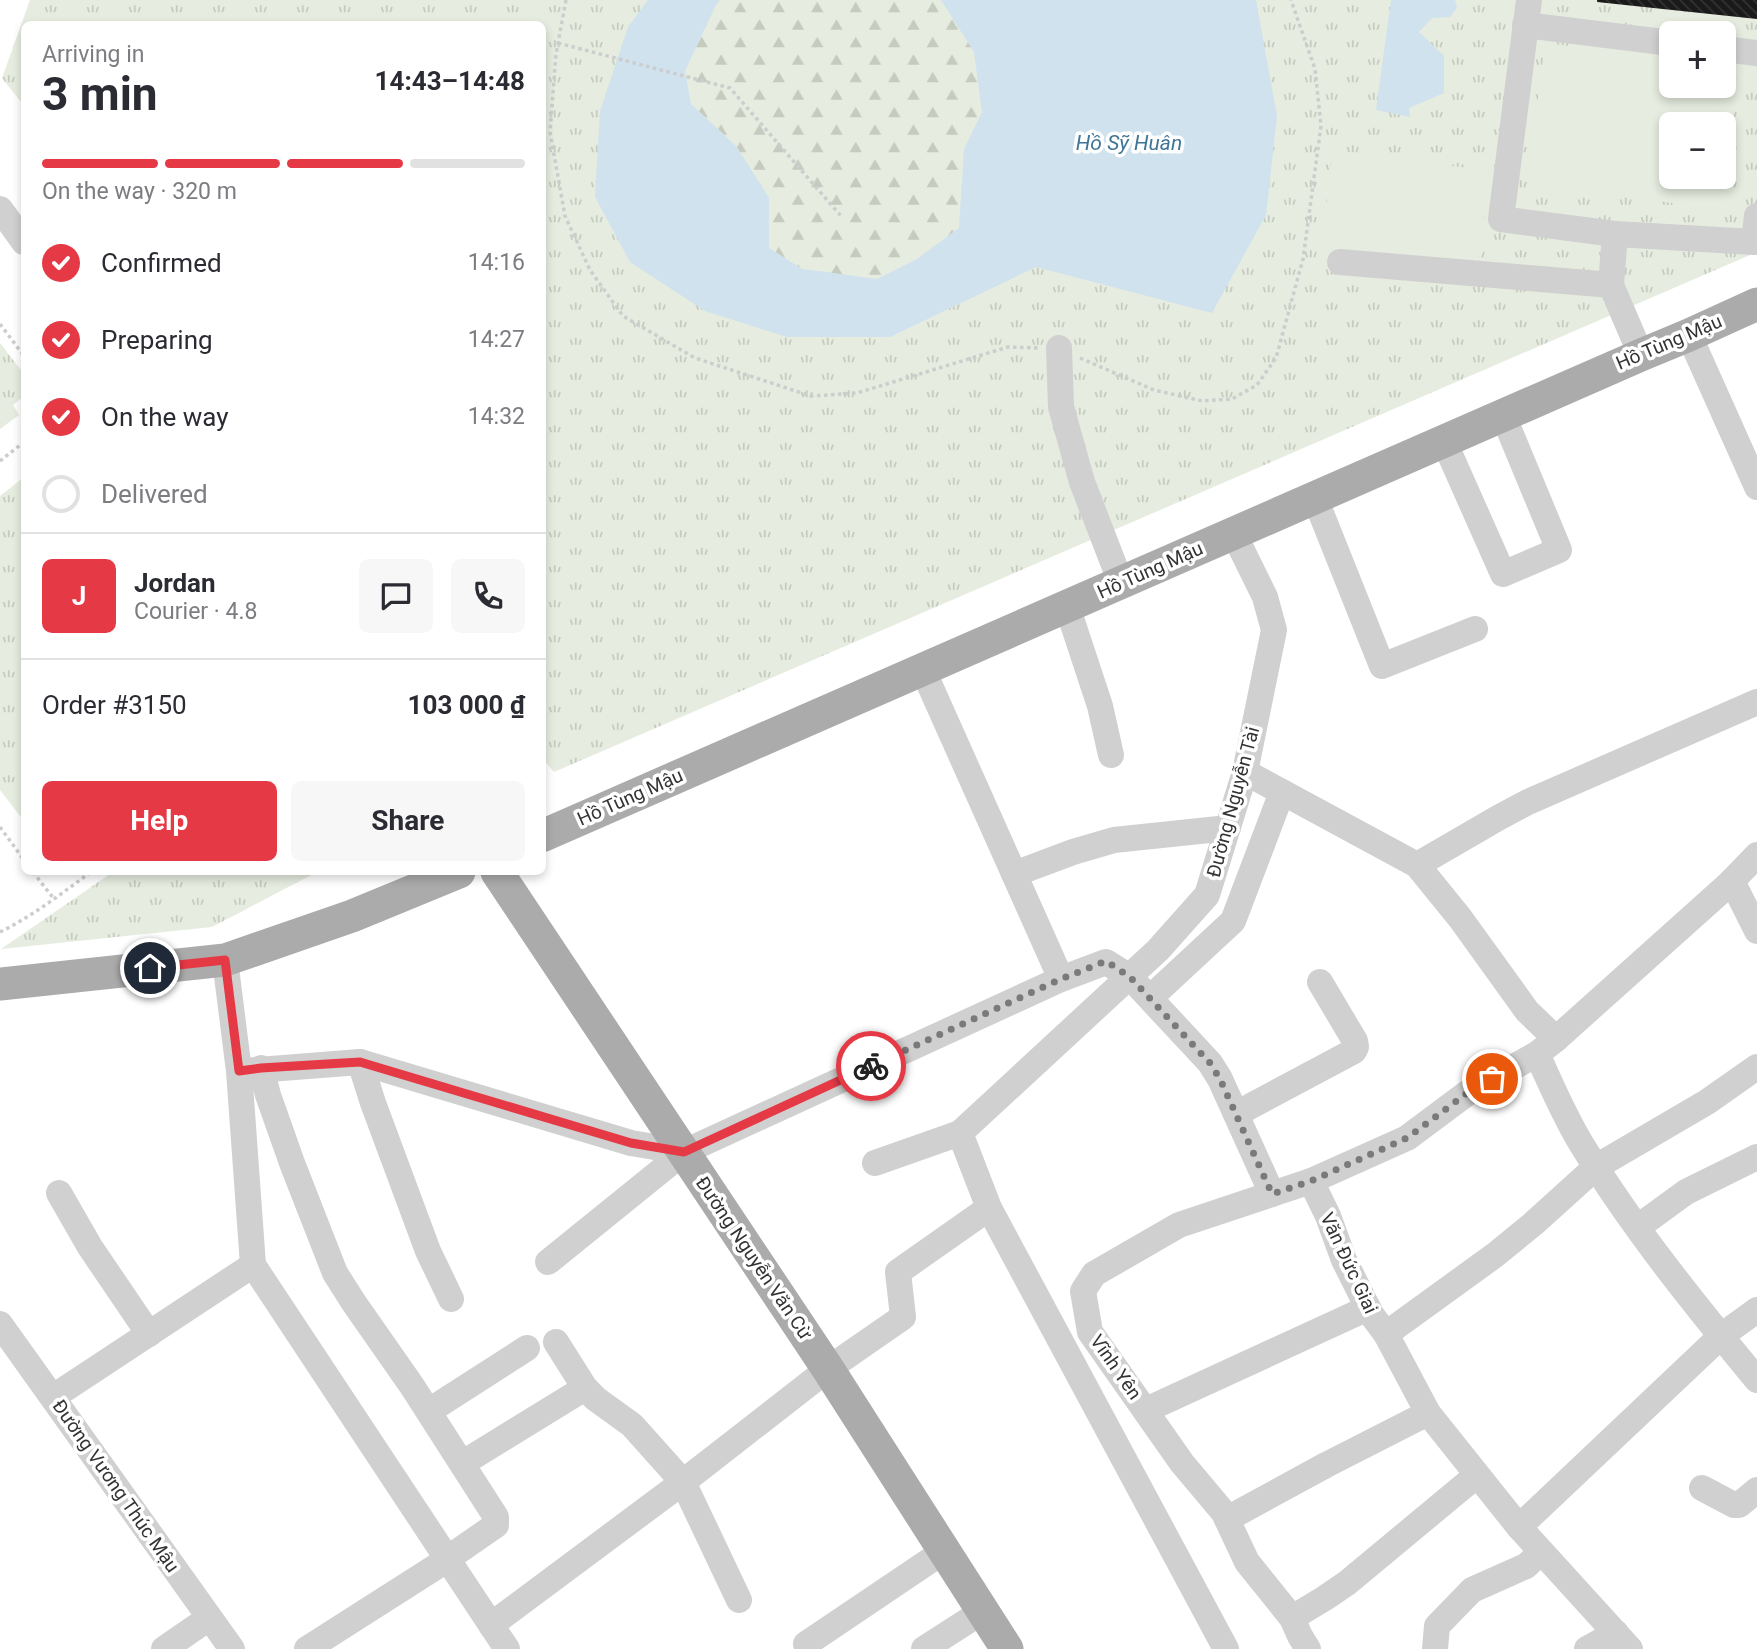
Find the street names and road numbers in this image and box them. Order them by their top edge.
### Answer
street label: Hồ Tùng Mậu [1613,309,1725,375]
street label: Hồ Tùng Mậu [1094,537,1206,603]
street label: Đường Nguyễn Tài [1202,724,1264,880]
street label: Hồ Tùng Mậu [574,764,686,830]
street label: Đường Nguyễn Văn Cừ [691,1172,818,1345]
street label: Văn Đức Giai [1316,1209,1382,1317]
street label: Vĩnh Yên [1085,1330,1147,1404]
street label: Đường Vương Thúc Mậu [48,1395,184,1577]

